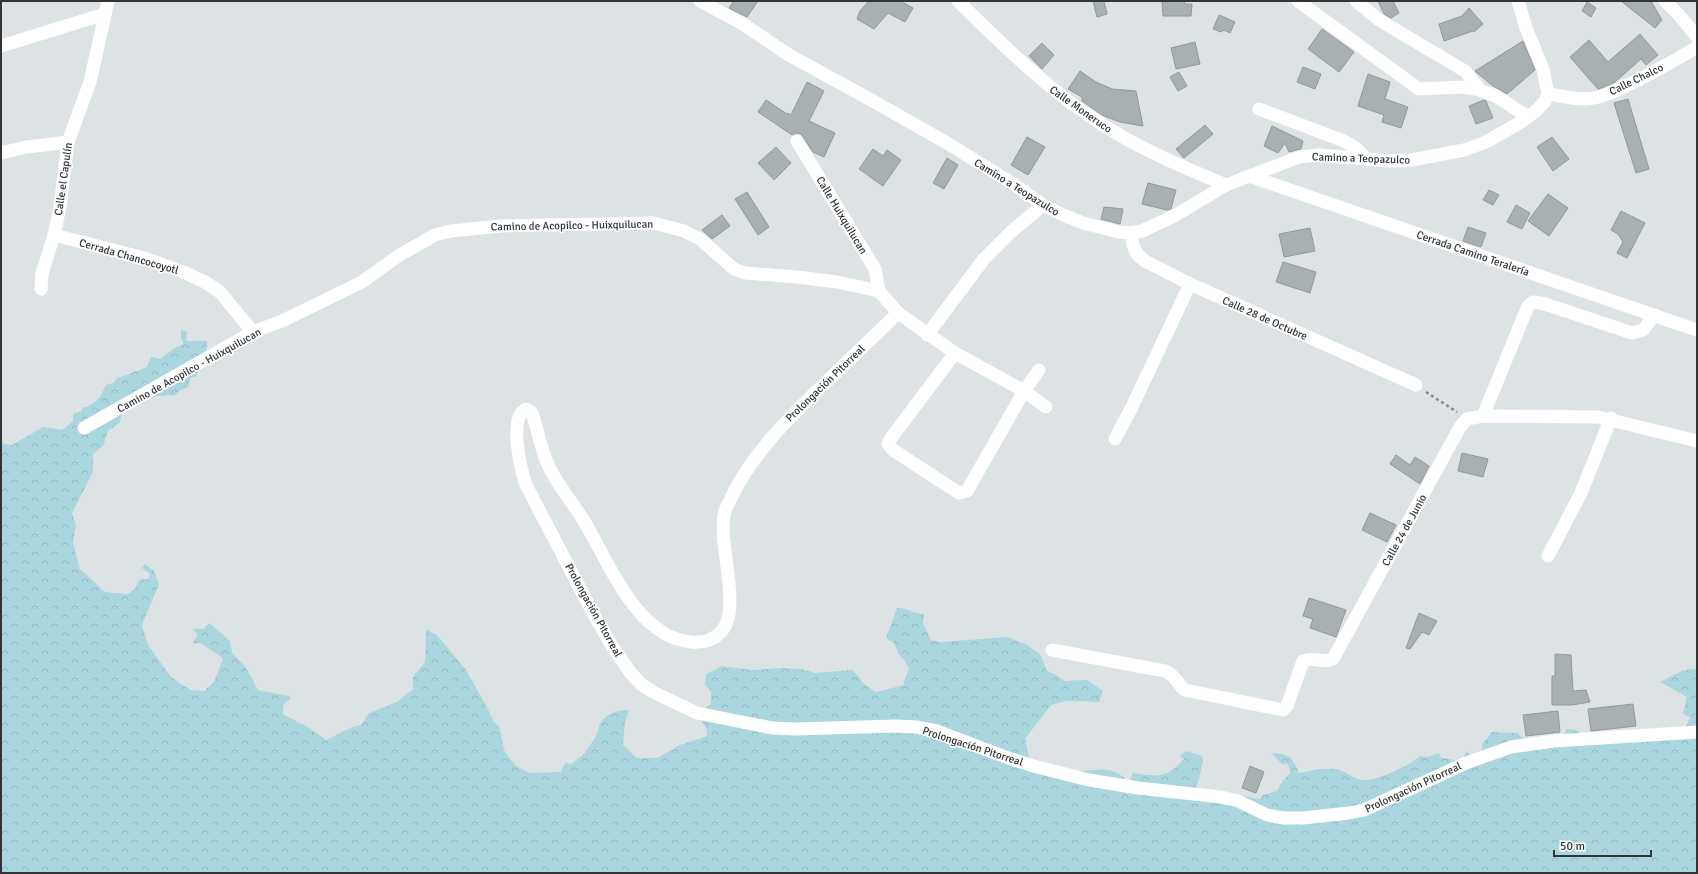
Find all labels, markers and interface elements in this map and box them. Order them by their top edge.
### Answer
street label: Calle Chalco [1607,61,1666,98]
street label: Calle Moneruco [1047,83,1115,136]
street label: Calle el Capulín [52,142,75,216]
street label: Camino a Teopazulco [1312,150,1410,167]
street label: Camino a Teopazulco [972,156,1062,219]
street label: Calle Huixquilucan [813,174,870,256]
street label: Camino de Acopilco - Huixquilucan [491,218,653,233]
street label: Cerrada Camino Teralería [1415,228,1531,279]
street label: Cerrada Chancocoyotl [78,236,180,277]
street label: Calle 28 de Octubre [1220,294,1309,343]
street label: Camino de Acopilco - Huixquilucan [115,325,263,416]
street label: Prolongación Pitorreal [783,342,868,425]
street label: Calle 24 de Junio [1379,492,1430,568]
street label: Prolongación Pitorreal [562,561,625,659]
street label: Prolongación Pitorreal [921,724,1025,769]
street label: Prolongación Pitorreal [1363,759,1464,816]
scale bar [1554,832,1651,858]
text: 50 m [1560,839,1585,854]

